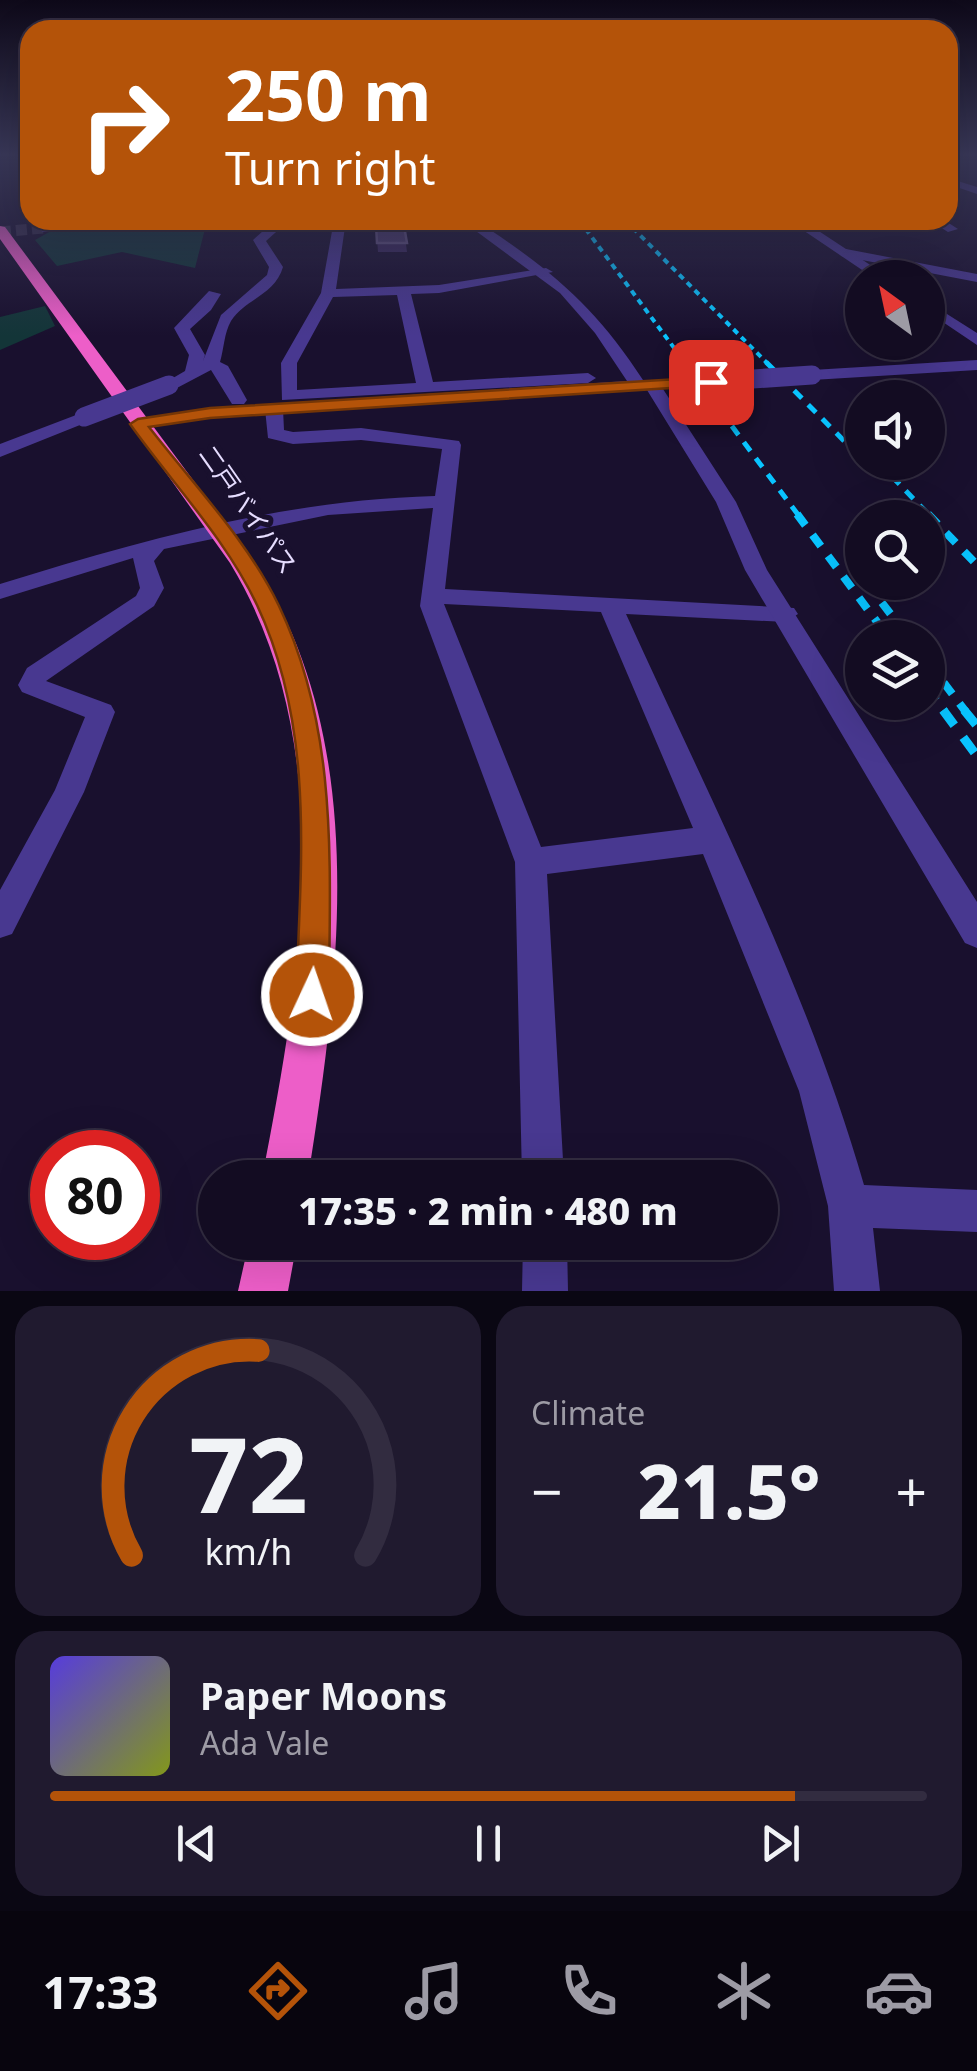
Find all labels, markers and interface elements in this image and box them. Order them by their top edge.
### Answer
text: 250 m [225,46,432,142]
icon: right [60,60,190,190]
text: Turn right [225,137,436,198]
north arrow [845,260,945,360]
map controls [845,260,945,720]
pin [669,340,754,425]
icon: arrive [684,355,739,410]
button: sound [845,380,945,480]
street label: 二戸バイパス [192,438,306,580]
button: search [845,500,945,600]
button: layers [845,620,945,720]
position arrow [260,943,364,1047]
speed limit sign: 80 [30,1130,160,1260]
text: 17:35 · 2 min · 480 m [298,1184,678,1236]
text: Climate [531,1391,645,1434]
text: 72 [189,1402,307,1543]
text: 21.5° [637,1439,821,1541]
text: − [531,1453,562,1528]
text: + [896,1453,927,1528]
text: km/h [204,1527,292,1575]
text: Paper Moons [200,1669,447,1721]
text: Ada Vale [200,1721,329,1764]
icon: previous [169,1816,224,1871]
icon: pause [461,1816,516,1871]
icon: next [753,1816,808,1871]
icon: directions [243,1956,313,2026]
icon: music [399,1956,469,2026]
icon: phone [554,1956,624,2026]
icon: climate [709,1956,779,2026]
icon: car [864,1956,934,2026]
text: 17:33 [43,1961,158,2022]

